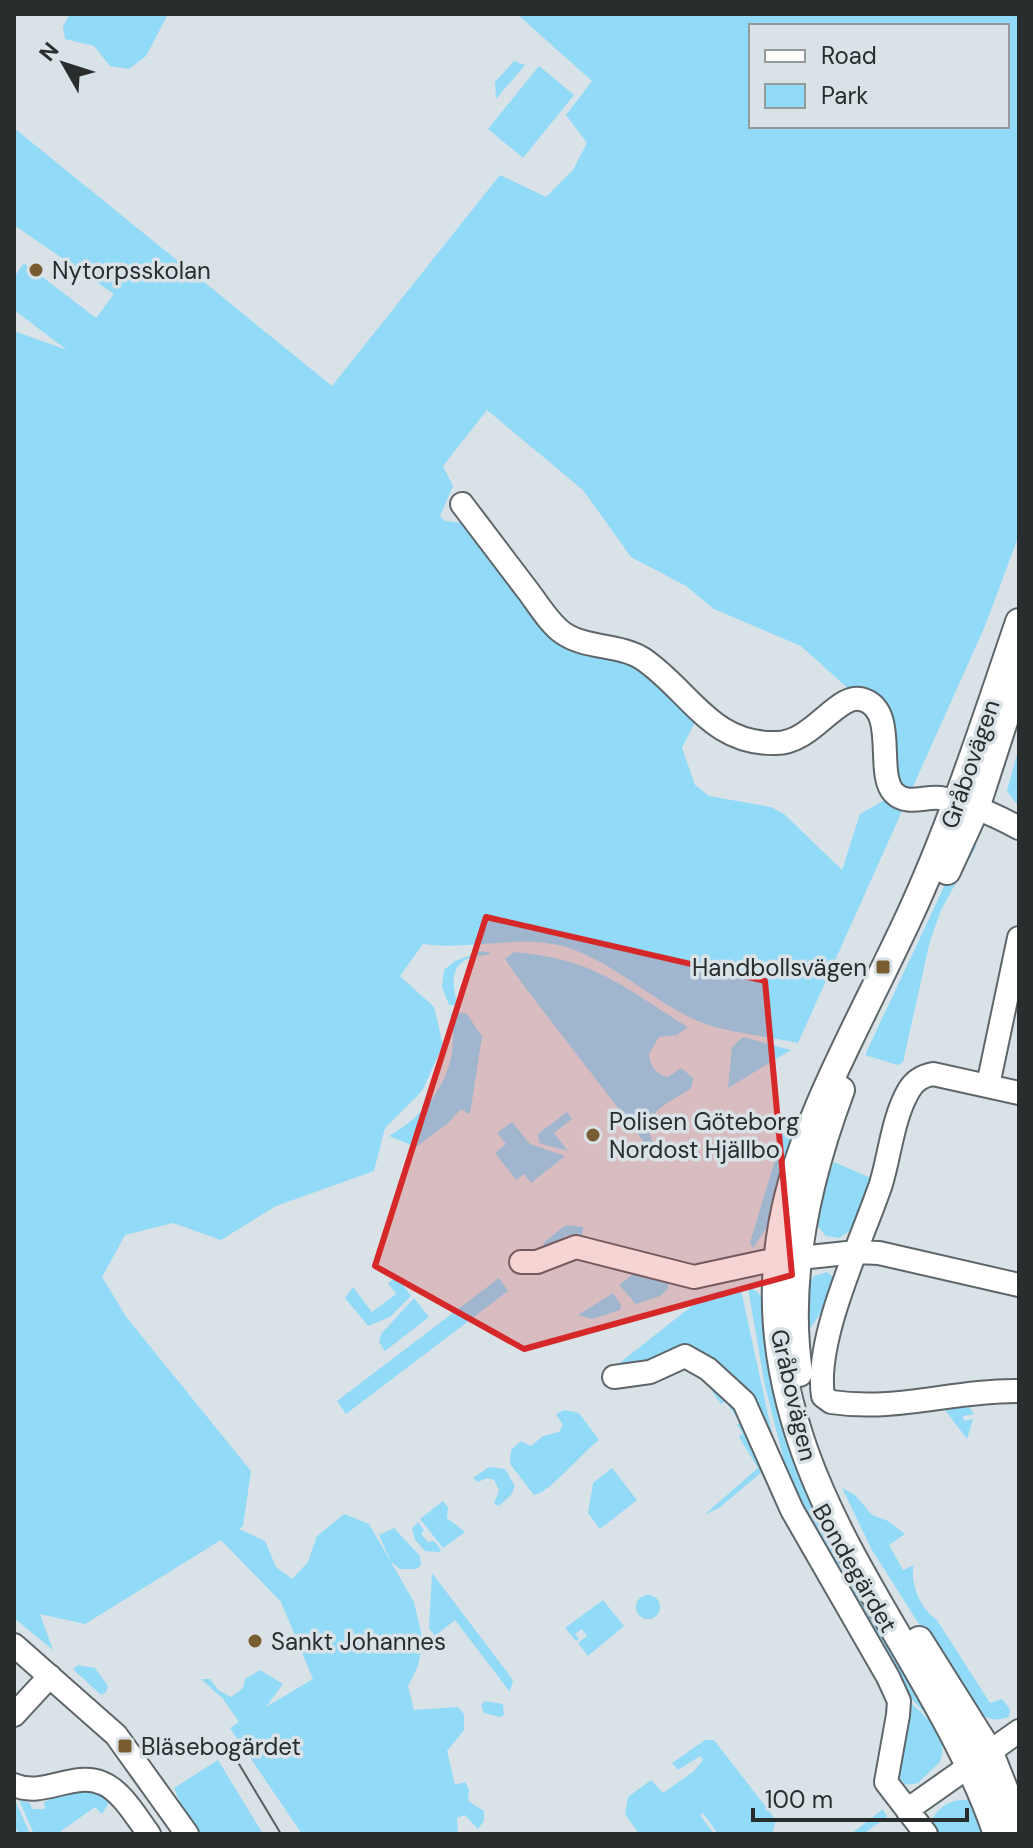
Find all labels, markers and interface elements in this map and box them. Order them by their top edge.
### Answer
north arrow [24,24,104,104]
legend [749,24,1009,128]
text: N [33,36,65,67]
text: Road [821,40,877,71]
text: Park [821,80,868,111]
place label: Nytorpsskolan [52,255,211,286]
marker: Nytorpsskolan [27,261,45,279]
street label: Gråbovägen [933,696,1007,832]
place label: Handbollsvägen [692,952,867,983]
marker: Handbollsvägen [874,958,892,976]
place label: Polisen Göteborg Nordost Hjällbo [609,1106,799,1165]
marker: Polisen Göteborg Nordost Hjällbo [584,1126,602,1144]
street label: Gråbovägen [764,1326,824,1464]
street label: Bondegärdet [806,1498,904,1638]
place label: Sankt Johannes [271,1626,446,1657]
marker: Sankt Johannes [246,1632,264,1650]
place label: Bläsebogärdet [141,1731,301,1762]
marker: Bläsebogärdet [116,1737,134,1755]
scale bar [753,1772,967,1822]
text: 100 m [765,1784,833,1815]

